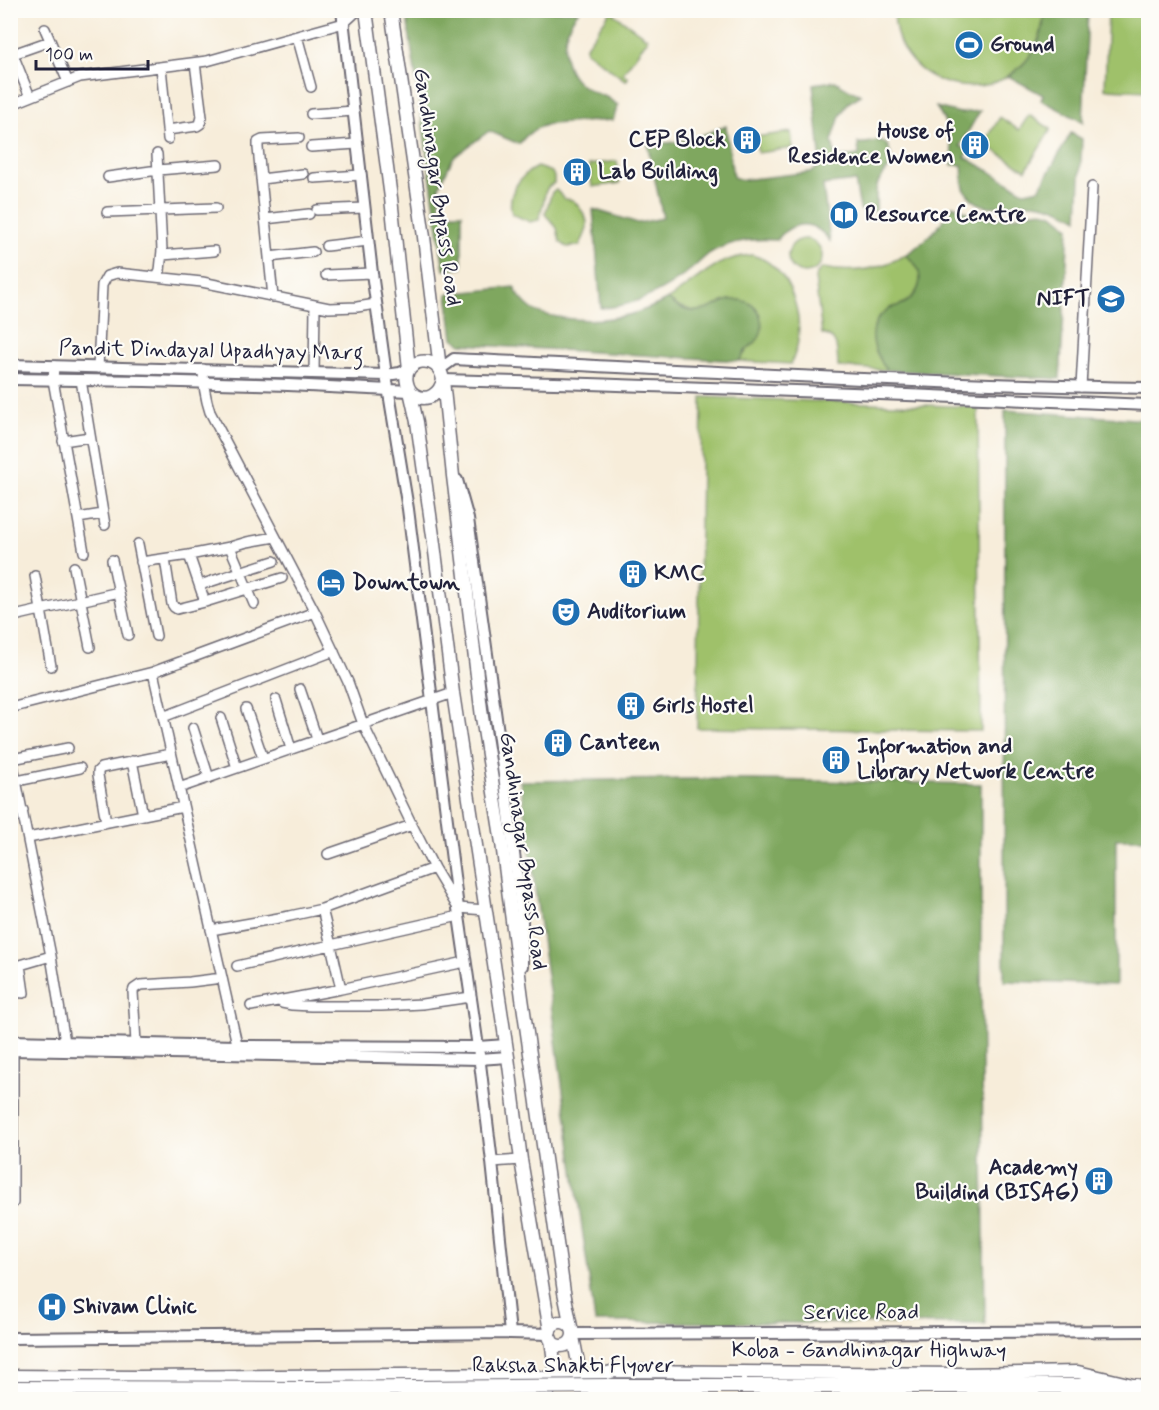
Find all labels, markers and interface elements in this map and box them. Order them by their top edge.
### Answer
sports icon: Ground [953,29,985,61]
place label: Ground [990,31,1055,59]
scale bar [36,33,148,71]
text: 100 m [45,43,93,67]
street label: Gandhinagar Bypass Road [403,66,468,308]
place label: House of Residence Women [788,118,955,171]
building icon: CEP Block [731,124,763,156]
place label: CEP Block [629,126,726,154]
building icon: House of Residence Women [959,129,991,161]
building icon: Lab Building [561,156,593,188]
place label: Lab Building [598,158,718,187]
library icon: Resource Centre [828,199,860,231]
place label: Resource Centre [865,201,1027,229]
school or university icon: NIFT [1095,283,1127,315]
place label: NIFT [1037,285,1090,313]
street label: Pandit Dindayal Upadhyay Marg [58,334,364,371]
building icon: KMC [617,558,649,590]
place label: KMC [654,560,705,588]
hotel icon: Downtown [315,567,347,599]
place label: Downtown [352,569,461,597]
theatre icon: Auditorium [550,596,582,628]
place label: Auditorium [587,598,686,626]
building icon: Girls Hostel [615,690,647,722]
place label: Girls Hostel [652,692,754,720]
building icon: Canteen [542,727,574,759]
place label: Canteen [579,729,660,757]
street label: Gandhinagar Bypass Road [489,730,554,972]
place label: Information and Library Network Centre [857,733,1095,786]
building icon: Information and Library Network Centre [820,744,852,776]
place label: Academy Buildind (BISAG) [915,1154,1078,1207]
building icon: Academy Buildind (BISAG) [1083,1165,1115,1197]
hospital icon: Shivam Clinic [36,1291,68,1323]
place label: Shivam Clinic [73,1293,198,1321]
street label: Service Road [803,1299,919,1327]
street label: Koba - Gandhinagar Highway [731,1337,1007,1368]
street label: Raksha Shakti Flyover [472,1352,674,1380]

